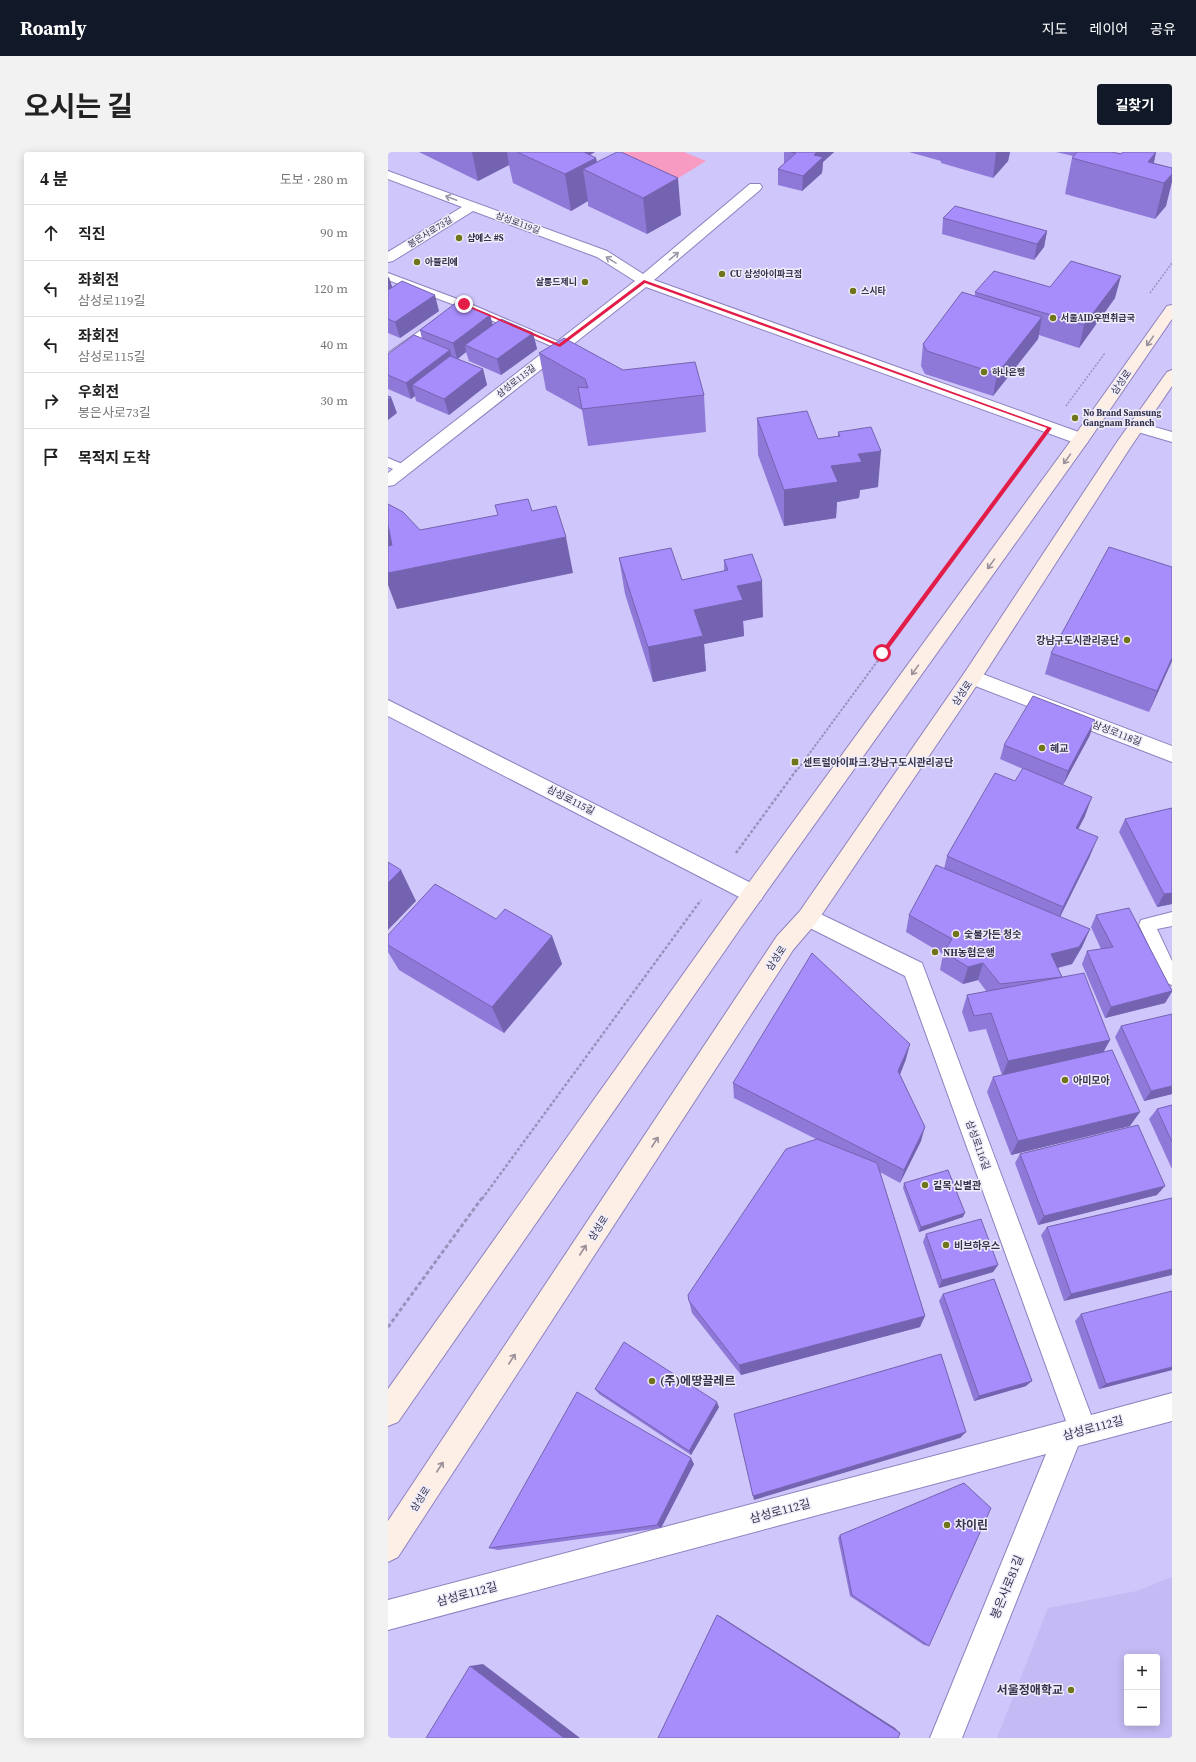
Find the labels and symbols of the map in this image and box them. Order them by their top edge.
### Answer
one-way arrow [445,194,457,202]
street label: 삼성로119길 [494,209,542,237]
street label: 봉은사로73길 [405,214,455,250]
place label: 샵에스 #S [467,232,504,244]
marker: 샵에스 #S [454,233,464,243]
one-way arrow [669,251,679,260]
place label: 아뜰리에 [425,256,458,268]
one-way arrow [606,256,617,264]
marker: 아뜰리에 [412,257,422,267]
place label: CU 삼성아이파크점 [730,268,802,280]
marker: CU 삼성아이파크점 [717,269,727,279]
place label: 살롱드제니 [536,276,577,288]
marker: 살롱드제니 [580,277,590,287]
place label: 스시타 [861,285,887,297]
marker: 스시타 [848,286,858,296]
route end [455,295,473,313]
place label: 서울AID우편취급국 [1061,312,1136,324]
marker: 서울AID우편취급국 [1048,313,1058,323]
one-way arrow [1146,335,1154,346]
street label: 삼성로115길 [494,362,538,400]
place label: 하나은행 [992,366,1025,378]
marker: 하나은행 [979,367,989,377]
street label: 삼성로 [1108,367,1134,397]
place label: No Brand Samsung Gangnam Branch [1083,407,1161,429]
marker: No Brand Samsung Gangnam Branch [1070,413,1080,423]
one-way arrow [1063,453,1071,464]
one-way arrow [987,559,995,570]
place label: 강남구도시관리공단 [1036,634,1119,647]
marker: 강남구도시관리공단 [1122,635,1132,645]
route start [873,644,891,662]
one-way arrow [911,664,919,675]
street label: 삼성로 [949,678,975,708]
street label: 삼성로118길 [1090,718,1144,748]
place label: 혜교 [1050,742,1068,755]
marker: 혜교 [1037,743,1047,753]
place label: 센트럴아이파크.강남구도시관리공단 [803,756,953,769]
marker: 센트럴아이파크.강남구도시관리공단 [790,757,800,767]
street label: 삼성로115길 [545,782,597,818]
place label: 숯불가든 청숫 [964,928,1021,941]
marker: 숯불가든 청숫 [951,929,961,939]
street label: 삼성로 [763,943,789,973]
place label: NH농협은행 [943,946,995,959]
marker: NH농협은행 [930,947,940,957]
place label: 아미모아 [1073,1074,1111,1087]
marker: 아미모아 [1060,1075,1070,1085]
street label: 삼성로116길 [963,1118,993,1172]
one-way arrow [651,1136,659,1148]
place label: 길목 신별관 [933,1179,981,1192]
marker: 길목 신별관 [920,1180,930,1190]
street label: 삼성로 [585,1213,611,1243]
place label: 비브하우스 [954,1239,1000,1252]
marker: 비브하우스 [941,1240,951,1250]
one-way arrow [579,1245,587,1256]
one-way arrow [508,1354,516,1365]
place label: (주)에땅끌레르 [660,1373,735,1389]
marker: (주)에땅끌레르 [647,1376,657,1386]
street label: 삼성로112길 [1061,1412,1125,1444]
one-way arrow [436,1462,444,1473]
street label: 삼성로 [407,1484,433,1514]
street label: 삼성로112길 [748,1495,812,1527]
place label: 차이린 [955,1517,988,1533]
marker: 차이린 [942,1520,952,1530]
street label: 봉은사로81길 [987,1553,1027,1621]
street label: 삼성로112길 [435,1578,499,1610]
place label: 서울정애학교 [997,1682,1063,1698]
marker: 서울정애학교 [1066,1685,1076,1695]

